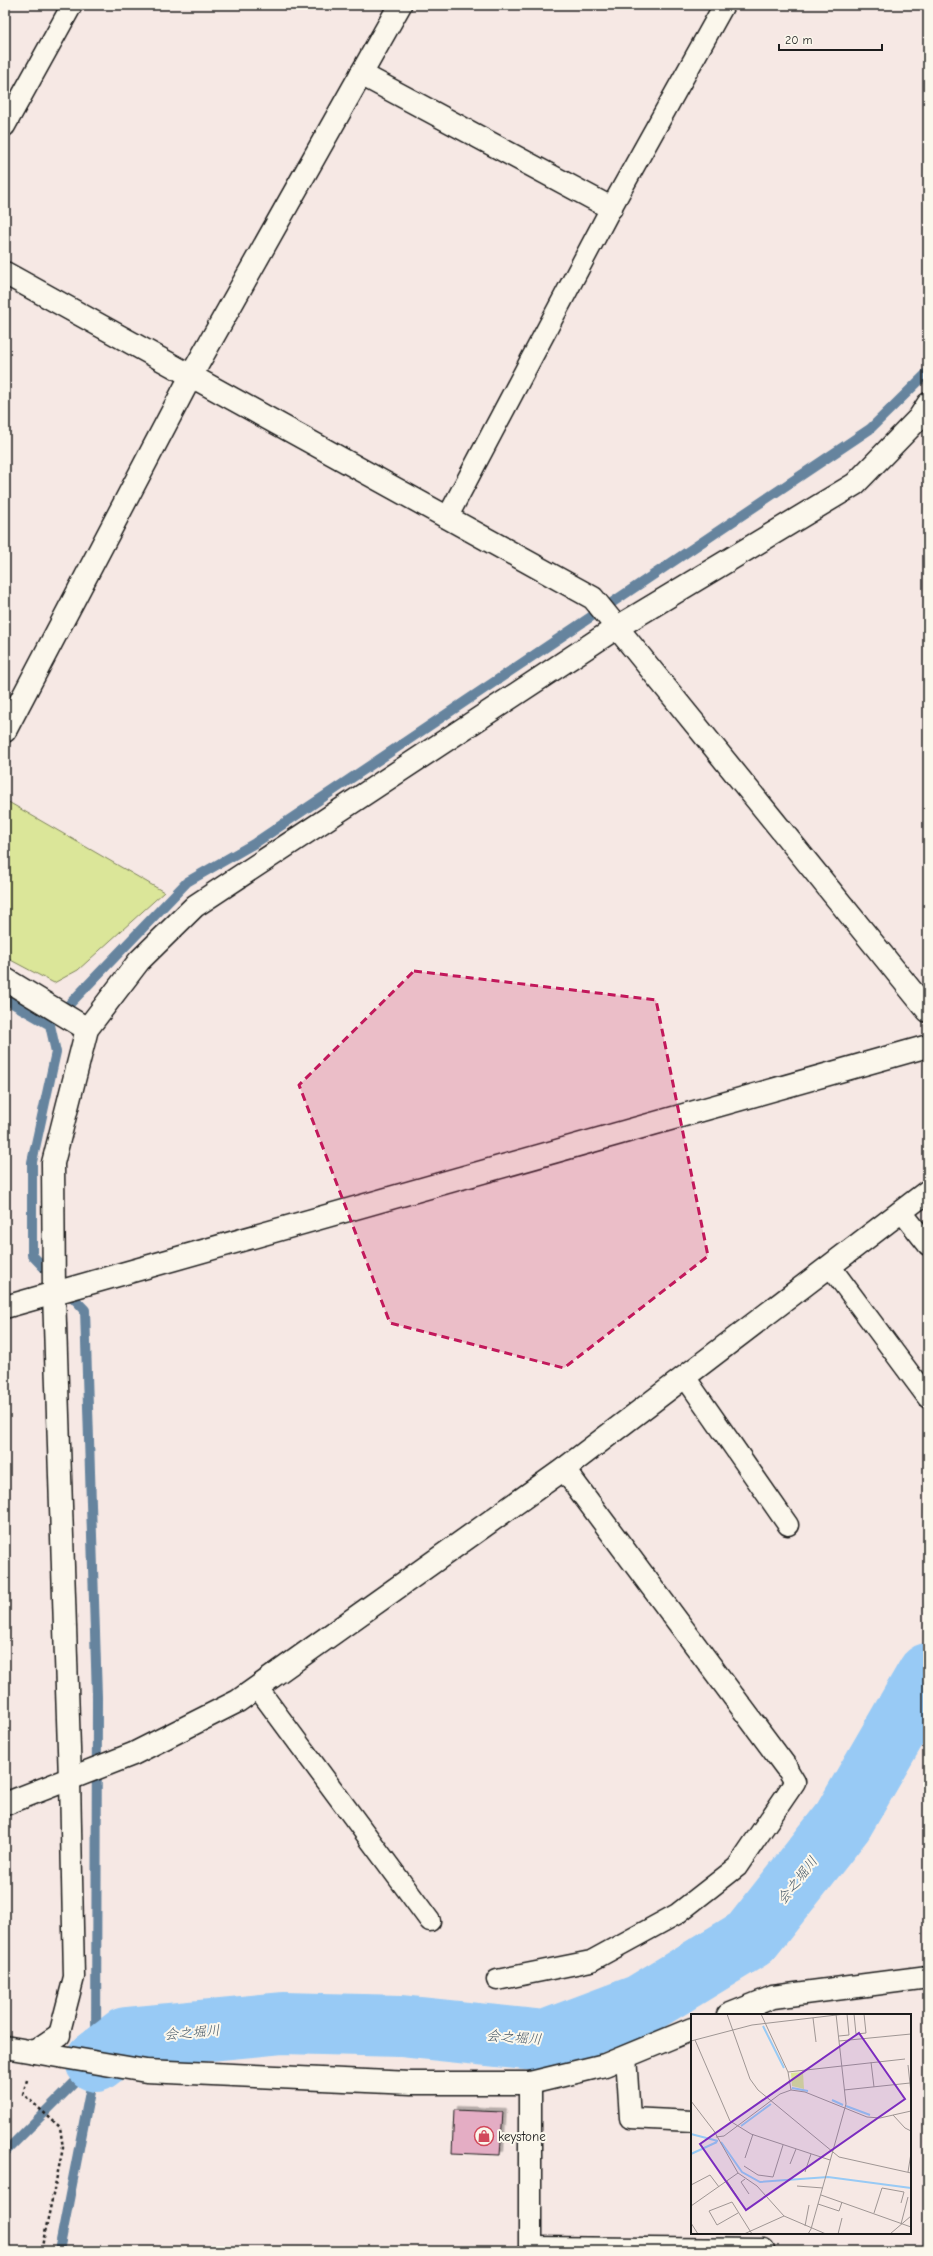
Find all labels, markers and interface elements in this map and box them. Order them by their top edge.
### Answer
scale bar [779,26,882,52]
text: 20 m [785,33,813,47]
water label: 会之堀川 [773,1853,821,1908]
inset map [691,2014,911,2234]
water label: 会之堀川 [163,2022,221,2043]
water label: 会之堀川 [485,2027,542,2048]
shop icon: keystone [473,2125,495,2147]
place label: keystone [498,2129,546,2144]

